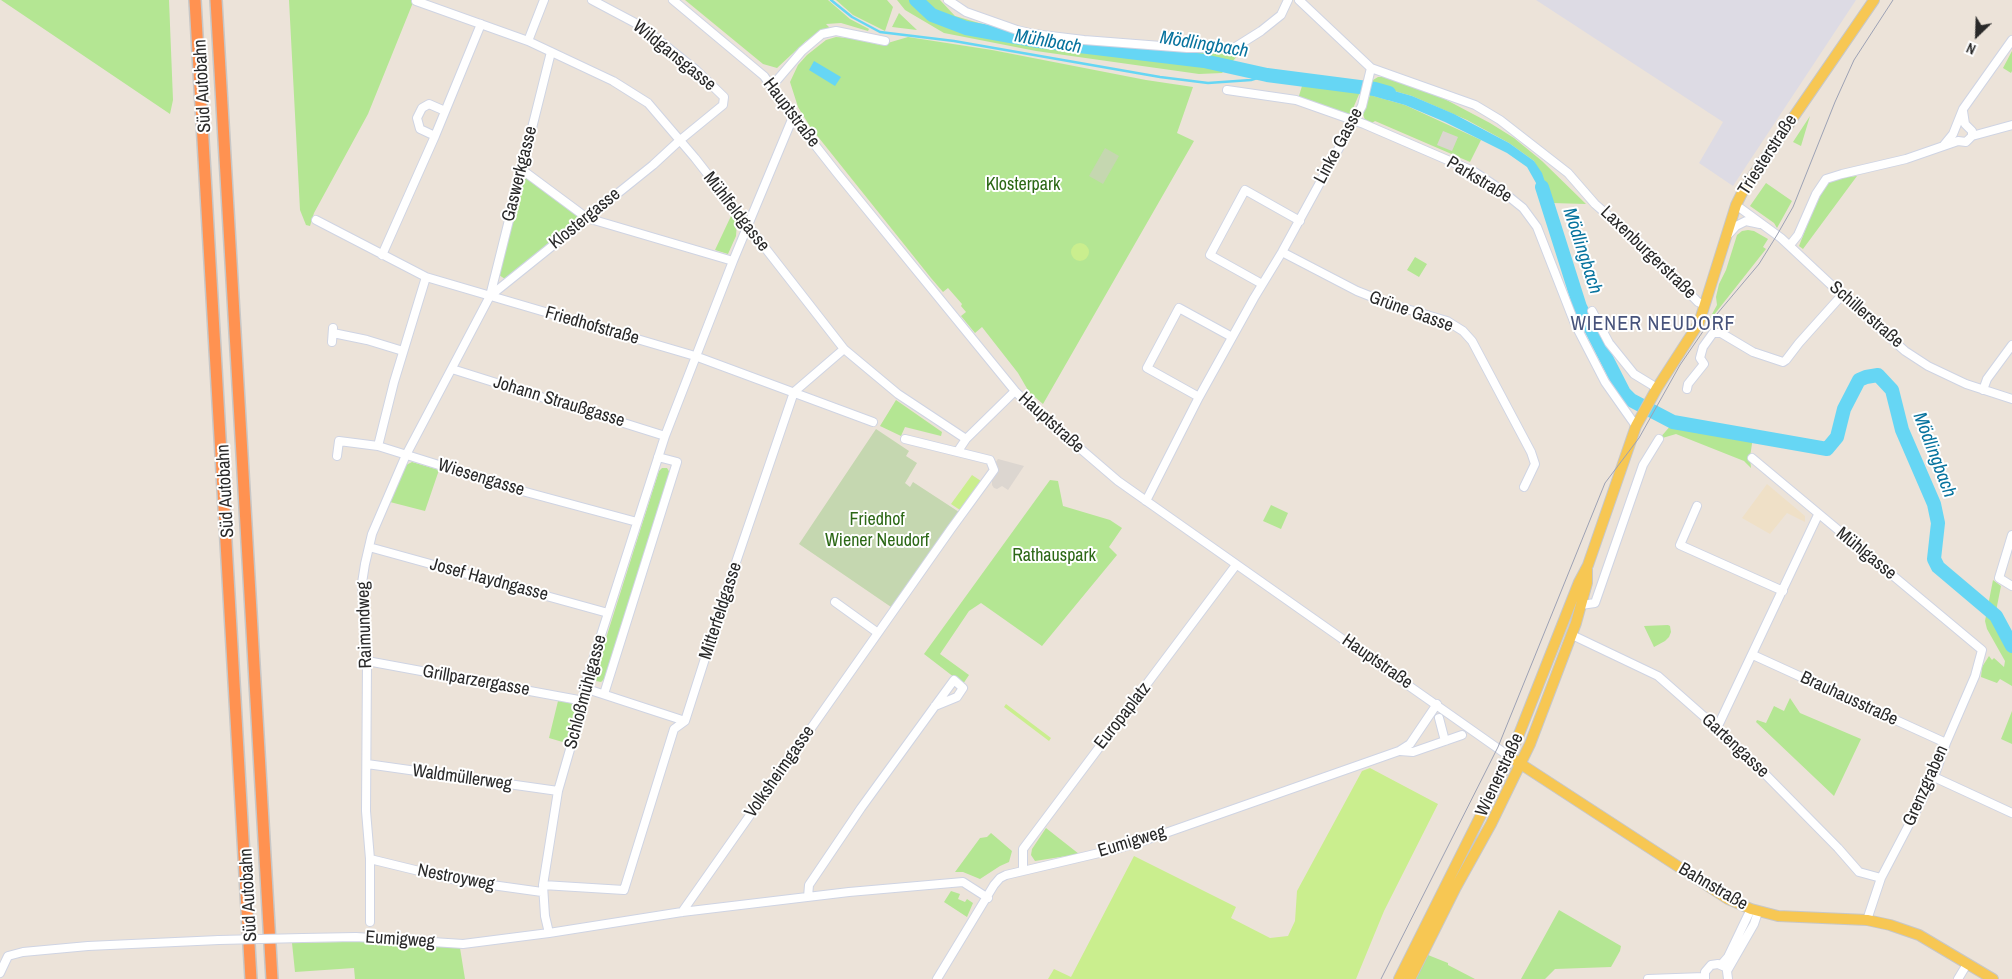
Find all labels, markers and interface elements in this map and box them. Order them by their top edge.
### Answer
north arrow [1952,10,2002,60]
street label: Wildgansgasse [628,16,720,96]
water label: Mühlbach [1013,25,1083,59]
water label: Mödlingbach [1158,27,1250,63]
street label: Süd Autobahn [190,39,216,133]
text: N [1963,39,1978,59]
street label: Hauptstraße [758,74,824,152]
street label: Linke Gasse [1310,104,1368,188]
street label: Triesterstraße [1734,110,1802,200]
street label: Gaswerkgasse [498,124,542,224]
street label: Parkstraße [1443,152,1515,208]
street label: Mühlfeldgasse [698,168,774,256]
park label: Klosterpark [986,174,1060,196]
street label: Klostergasse [545,184,625,254]
street label: Laxenburgerstraße [1596,202,1700,304]
water label: Mödlingbach [1557,205,1607,297]
street label: Schillerstraße [1825,277,1907,353]
street label: Grüne Gasse [1366,287,1456,337]
street label: Friedhofstraße [542,302,642,350]
district label: WIENER NEUDORF [1569,313,1737,337]
street label: Johann Straußgasse [491,372,627,432]
street label: Hauptstraße [1014,388,1088,458]
water label: Mödlingbach [1907,409,1961,501]
street label: Süd Autobahn [213,444,239,538]
street label: Wiesengasse [435,455,527,501]
park label: Friedhof Wiener Neudorf [825,509,929,552]
street label: Mühlgasse [1831,523,1901,585]
park label: Rathauspark [1012,545,1096,567]
street label: Josef Haydngasse [428,554,550,606]
street label: Mitterfeldgasse [695,560,747,662]
street label: Raimundweg [353,581,377,669]
street label: Hauptstraße [1338,630,1416,694]
street label: Schloßmühlgasse [560,633,612,751]
street label: Grillparzergasse [421,661,531,701]
street label: Brauhausstraße [1797,667,1901,731]
street label: Europaplatz [1090,678,1156,754]
street label: Gartengasse [1697,709,1773,783]
street label: Volksheimgasse [740,722,820,822]
street label: Wienerstraße [1471,730,1529,820]
street label: Grenzgraben [1899,742,1953,830]
street label: Waldmüllerweg [411,760,513,796]
street label: Eumigweg [1095,821,1169,863]
street label: Süd Autobahn [236,848,262,942]
street label: Bahnstraße [1675,859,1751,915]
street label: Nestroyweg [416,860,496,896]
street label: Eumigweg [364,927,436,953]

